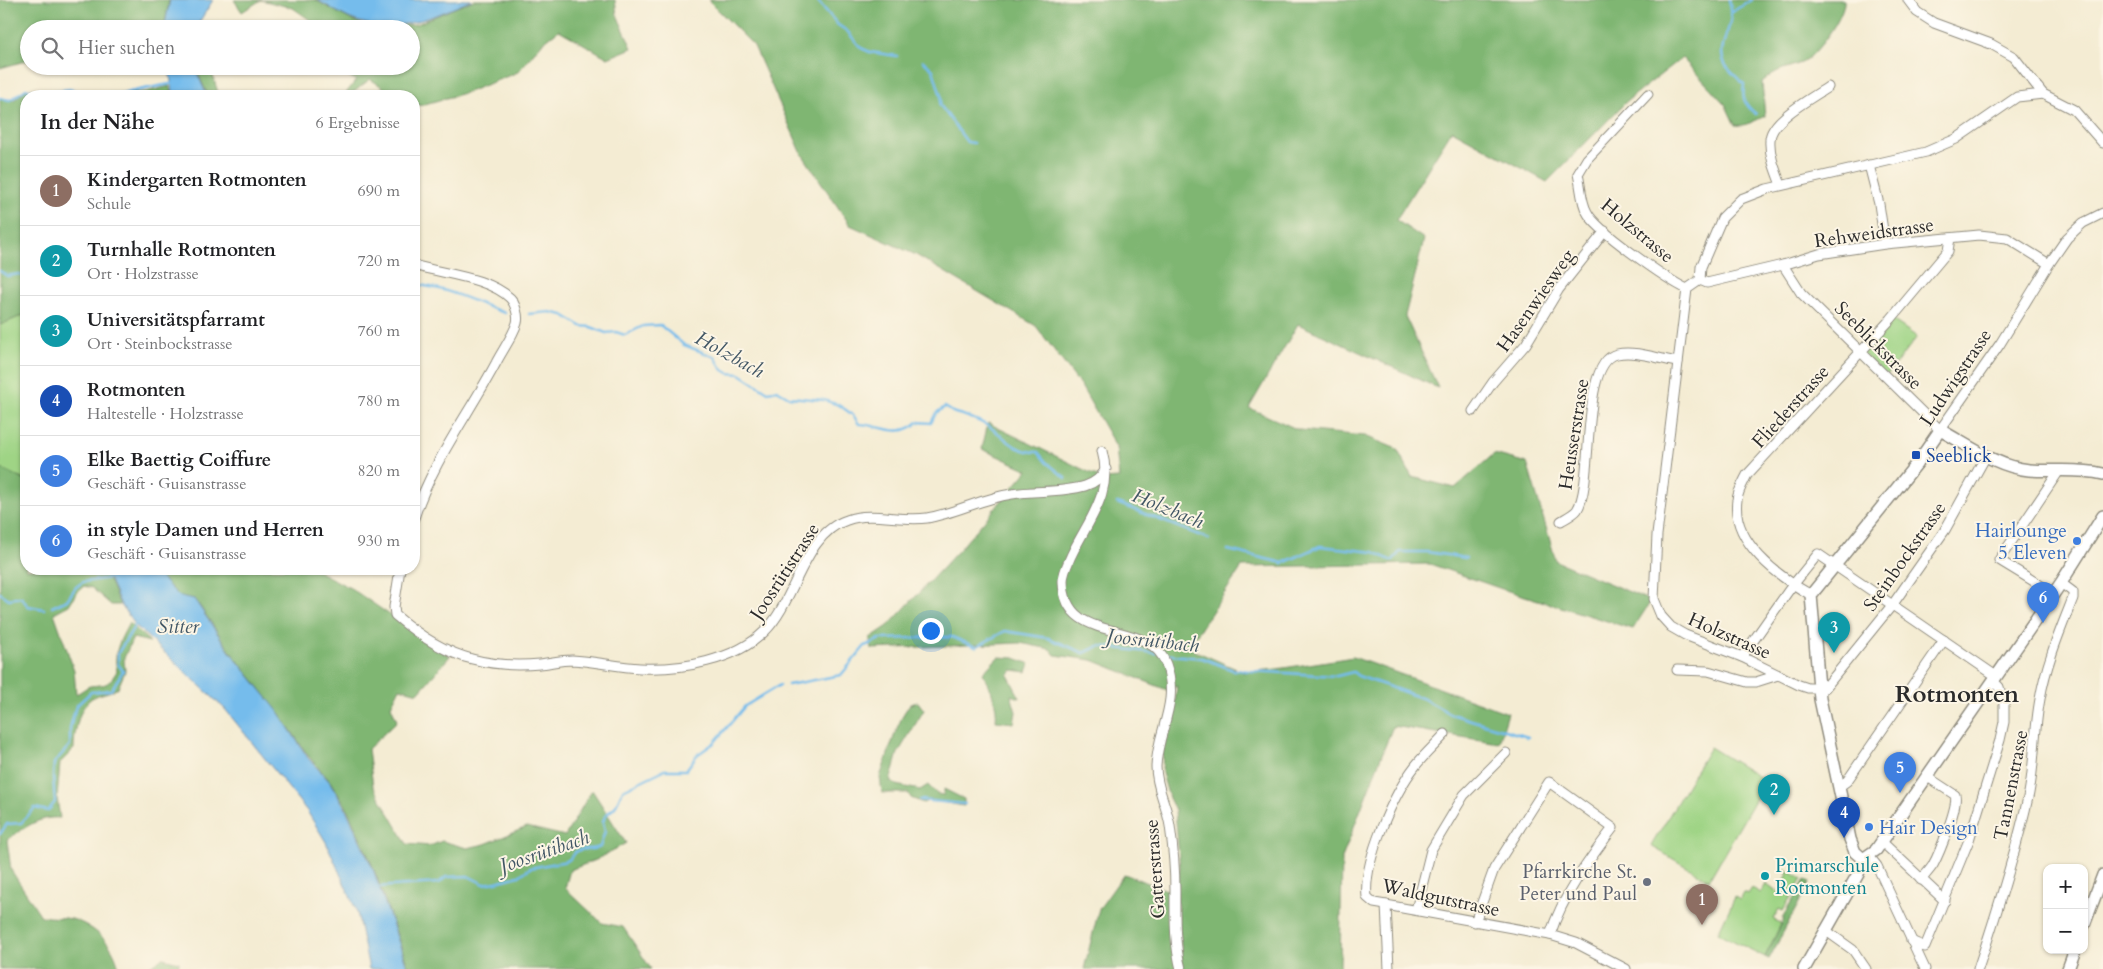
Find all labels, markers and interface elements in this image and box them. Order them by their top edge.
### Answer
search box [20,20,420,75]
icon: search [38,34,66,62]
text: Hier suchen [78,35,175,61]
text: In der Nähe [40,108,155,137]
text: 6 Ergebnisse [315,112,400,134]
text: Kindergarten Rotmonten [87,167,307,193]
text: 1 [52,180,60,202]
text: 690 m [358,180,400,202]
street label: Holzstrasse [1595,192,1680,269]
text: Schule [87,193,131,215]
street label: Rehweidstrasse [1813,212,1936,254]
text: Turnhalle Rotmonten [87,237,276,263]
street label: Hasenwiesweg [1491,244,1581,357]
text: 2 [52,250,60,272]
text: 720 m [358,250,400,272]
text: Ort · Holzstrasse [87,263,199,285]
street label: Seeblickstrasse [1829,296,1928,395]
text: Universitätspfarramt [87,307,265,333]
text: 3 [52,320,60,342]
text: 760 m [358,320,400,342]
water label: Holzbach [690,324,769,385]
street label: Ludwigstrasse [1914,324,1998,431]
text: Ort · Steinbockstrasse [87,333,233,355]
street label: Fliederstrasse [1746,359,1835,454]
text: Rotmonten [87,377,185,403]
street label: Heusserstrasse [1552,377,1596,492]
text: 4 [52,390,60,412]
text: 780 m [358,390,400,412]
text: Haltestelle · Holzstrasse [87,403,244,425]
place label: Seeblick [1926,443,1993,469]
text: Elke Baettig Coiffure [87,447,271,473]
marker: Seeblick [1910,449,1922,461]
text: 5 [52,460,60,482]
text: 820 m [358,460,400,482]
text: Geschäft · Guisanstrasse [87,473,246,495]
water label: Holzbach [1128,482,1208,535]
street label: Steinbockstrasse [1857,497,1952,617]
text: in style Damen und Herren [87,517,324,543]
street label: Joosrütistrasse [742,518,826,628]
place label: Hairlounge 5 Eleven [1975,518,2067,566]
text: 6 [52,530,60,552]
text: 930 m [358,530,400,552]
marker: Hairlounge 5 Eleven [2071,535,2083,547]
text: Geschäft · Guisanstrasse [87,543,246,565]
pin: 6 [2027,582,2059,623]
street label: Holzstrasse [1684,606,1775,666]
pin: 3 [1818,612,1850,653]
water label: Sitter [157,613,200,640]
your location [918,618,944,644]
water label: Joosrütibach [1100,622,1201,659]
district label: Rotmonten [1895,678,2020,711]
street label: Tannenstrasse [1988,728,2034,843]
pin: 5 [1884,752,1916,793]
pin: 2 [1758,774,1790,815]
pin: 4 [1828,797,1860,838]
place label: Hair Design [1879,815,1978,841]
street label: Gatterstrasse [1139,818,1171,920]
marker: Hair Design [1863,821,1875,833]
water label: Joosrütibach [491,823,593,881]
place label: Primarschule Rotmonten [1775,853,1879,901]
place label: Pfarrkirche St. Peter und Paul [1519,859,1637,907]
map controls [2043,864,2088,954]
button: + [2043,864,2088,909]
marker: Primarschule Rotmonten [1759,870,1771,882]
street label: Waldgutstrasse [1378,873,1502,923]
marker: Pfarrkirche St. Peter und Paul [1641,876,1653,888]
pin: 1 [1686,884,1718,925]
button: − [2043,909,2088,954]

